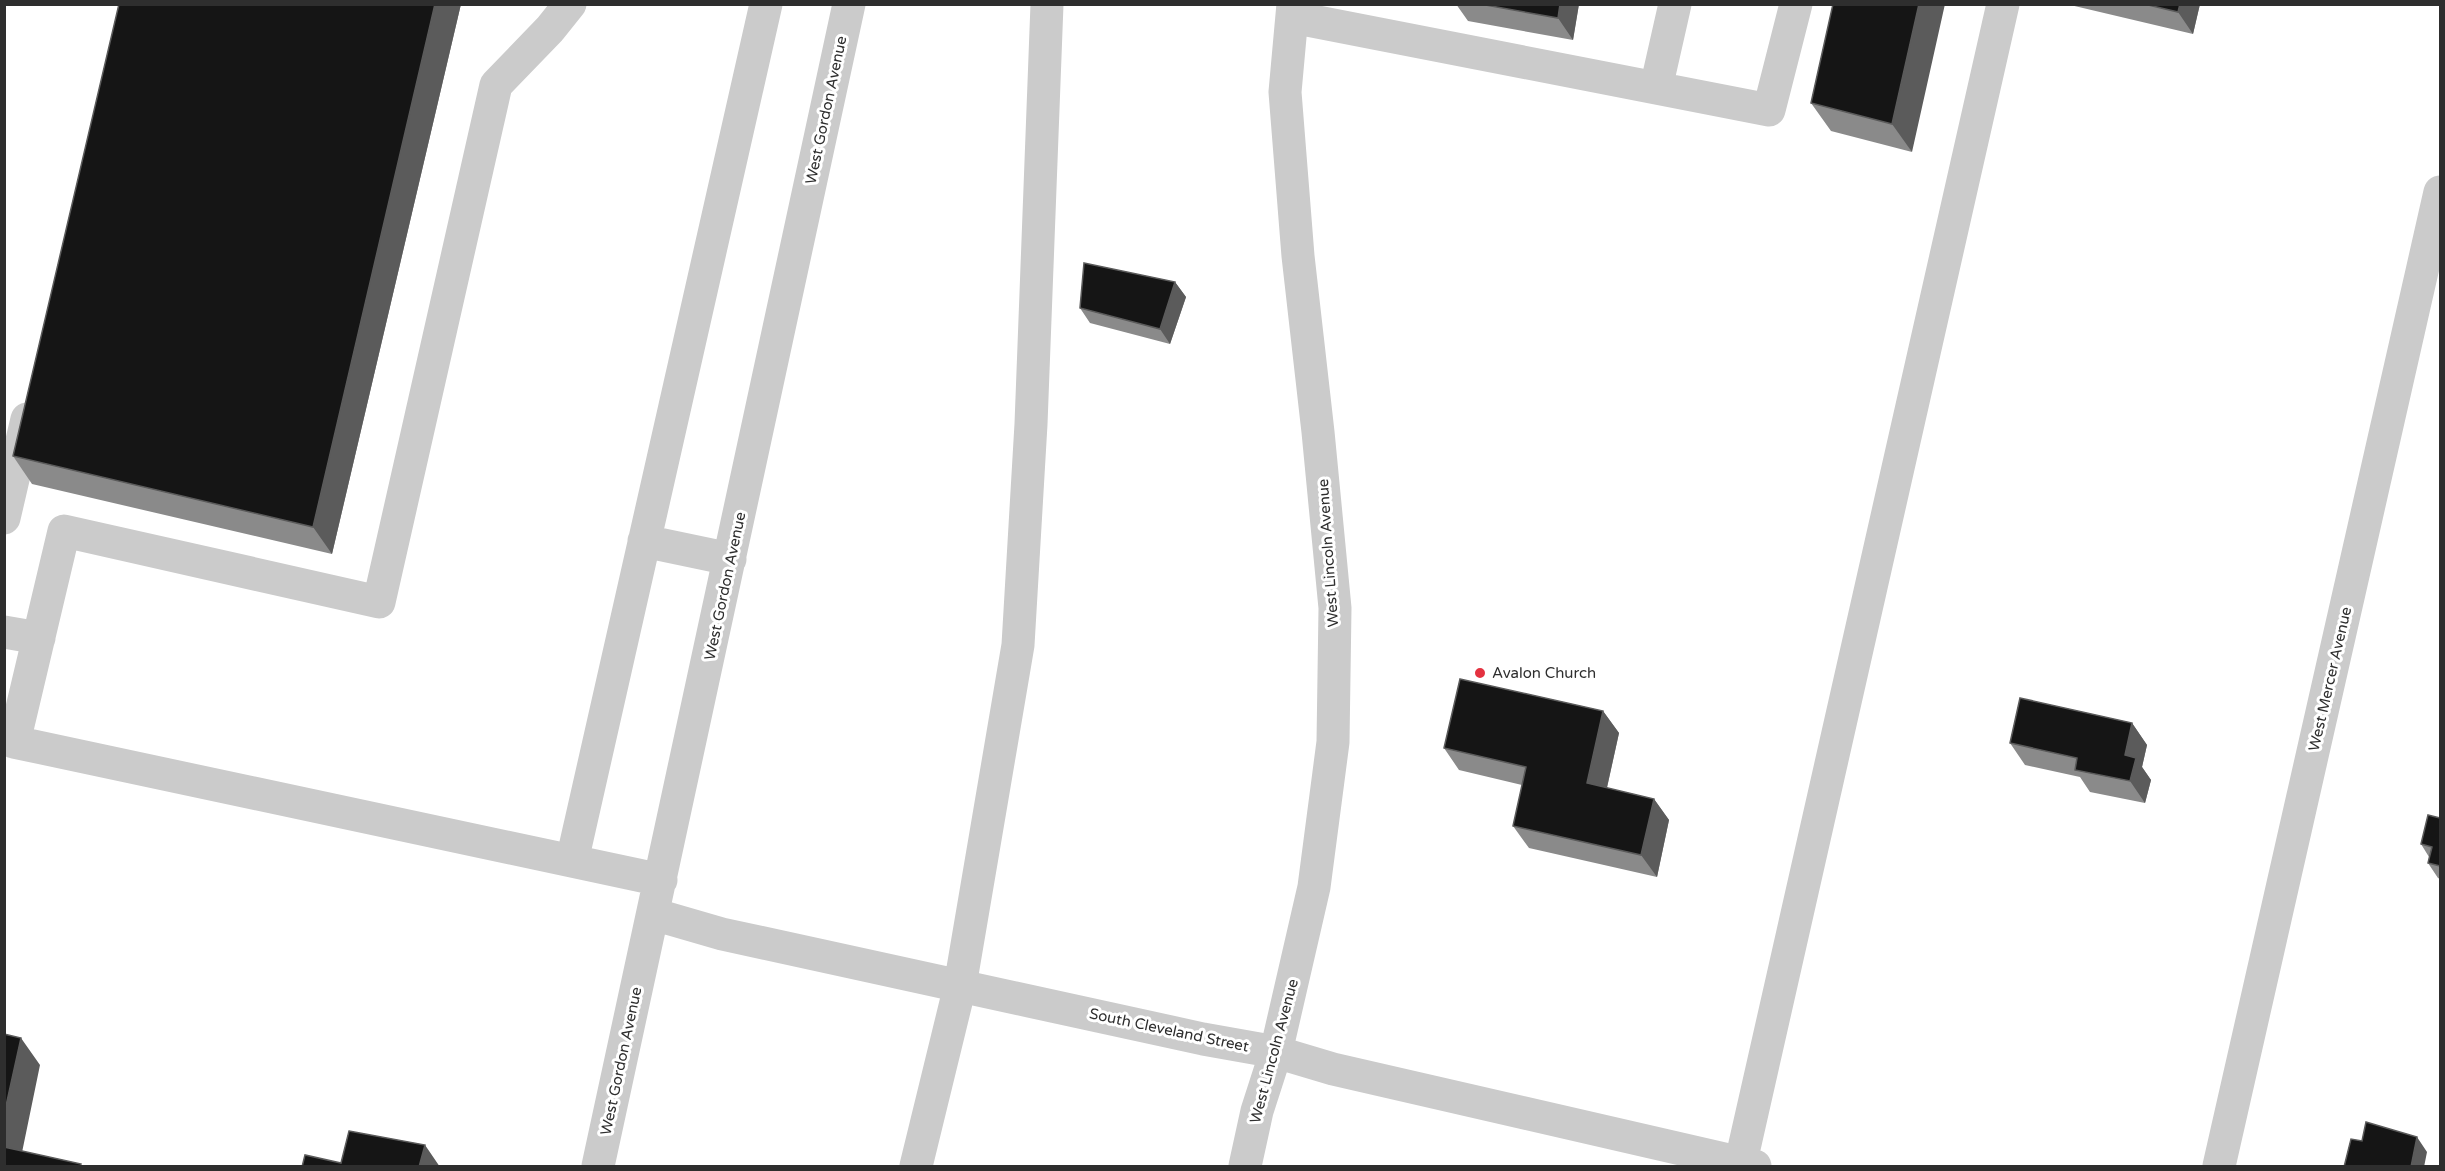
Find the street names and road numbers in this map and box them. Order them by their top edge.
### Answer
street label: West Gordon Avenue [801,34,851,186]
street label: West Lincoln Avenue [1314,478,1342,628]
street label: West Gordon Avenue [700,510,750,662]
street label: West Mercer Avenue [2305,605,2355,753]
street label: West Lincoln Avenue [1246,977,1302,1125]
street label: West Gordon Avenue [596,985,646,1137]
street label: South Cleveland Street [1088,1004,1251,1056]

